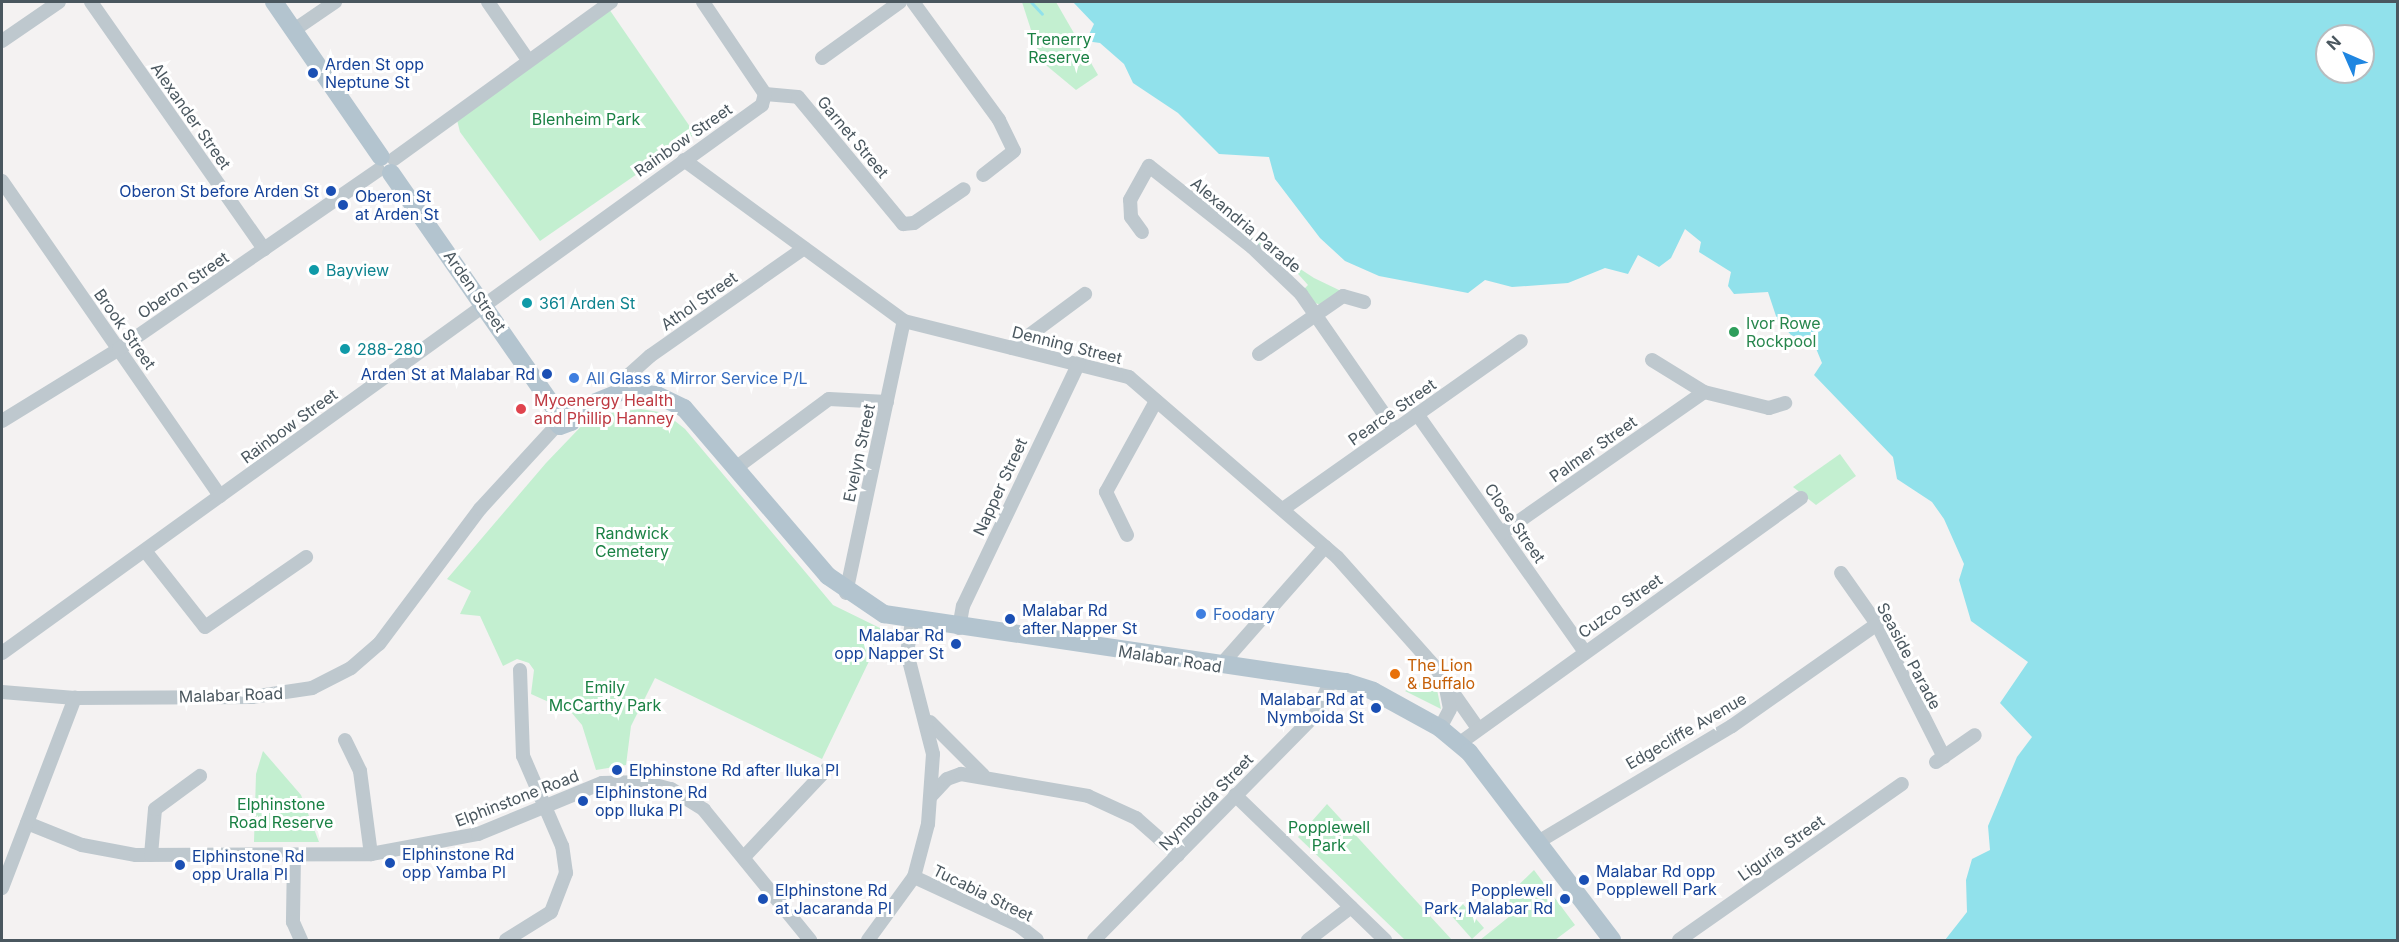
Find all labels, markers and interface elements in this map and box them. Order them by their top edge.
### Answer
north arrow [2315,24,2375,84]
park label: Trenerry Reserve [1027,29,1091,67]
text: N [2322,31,2345,54]
place label: Arden St opp Neptune St [325,54,424,92]
street label: Alexander Street [147,59,235,173]
marker: Arden St opp Neptune St [306,66,320,80]
street label: Garnet Street [813,92,893,182]
street label: Rainbow Street [631,99,735,181]
park label: Blenheim Park [532,109,640,129]
street label: Alexandria Parade [1187,173,1305,277]
place label: Oberon St before Arden St [119,181,319,201]
marker: Oberon St before Arden St [324,184,338,198]
place label: Oberon St at Arden St [355,186,439,224]
marker: Oberon St at Arden St [336,198,350,212]
street label: Oberon Street [134,247,232,323]
street label: Arden Street [440,247,510,335]
place label: Bayview [326,260,389,280]
marker: Bayview [307,263,321,277]
street label: Athol Street [657,268,741,334]
street label: Brook Street [90,285,160,373]
place label: 361 Arden St [539,293,635,313]
marker: 361 Arden St [520,296,534,310]
place label: Ivor Rowe Rockpool [1746,313,1821,351]
street label: Denning Street [1010,322,1124,368]
marker: Ivor Rowe Rockpool [1727,325,1741,339]
place label: 288-280 [357,339,423,359]
marker: 288-280 [338,342,352,356]
place label: Arden St at Malabar Rd [361,364,535,384]
marker: Arden St at Malabar Rd [540,367,554,381]
place label: All Glass & Mirror Service P/L [586,368,807,388]
marker: All Glass & Mirror Service P/L [567,371,581,385]
street label: Pearce Street [1345,375,1439,449]
street label: Rainbow Street [237,385,341,467]
place label: Myoenergy Health and Phillip Hanney [534,390,674,428]
marker: Myoenergy Health and Phillip Hanney [512,400,530,418]
street label: Evelyn Street [839,402,879,504]
street label: Palmer Street [1546,412,1640,486]
street label: Napper Street [969,435,1031,539]
street label: Close Street [1481,480,1549,566]
park label: Randwick Cemetery [595,523,669,561]
street label: Cuzco Street [1574,570,1666,642]
street label: Seaside Parade [1873,599,1945,713]
place label: Malabar Rd after Napper St [1022,600,1137,638]
place label: Foodary [1213,604,1275,624]
marker: Foodary [1194,607,1208,621]
marker: Malabar Rd after Napper St [1003,612,1017,626]
place label: Malabar Rd opp Napper St [834,625,944,663]
marker: Malabar Rd opp Napper St [949,637,963,651]
street label: Malabar Road [1117,641,1223,677]
place label: The Lion & Buffalo [1407,655,1475,693]
marker: The Lion & Buffalo [1388,667,1402,681]
park label: Emily McCarthy Park [549,677,661,715]
street label: Malabar Road [179,684,283,706]
place label: Malabar Rd at Nymboida St [1260,689,1364,727]
street label: Edgecliffe Avenue [1622,689,1750,773]
marker: Malabar Rd at Nymboida St [1369,701,1383,715]
street label: Nymboida Street [1155,750,1257,854]
place label: Elphinstone Rd after Iluka Pl [629,760,839,780]
marker: Elphinstone Rd after Iluka Pl [610,763,624,777]
street label: Elphinstone Road [452,766,582,830]
place label: Elphinstone Rd opp Iluka Pl [595,782,707,820]
park label: Elphinstone Road Reserve [229,794,333,832]
marker: Elphinstone Rd opp Iluka Pl [576,794,590,808]
street label: Liguria Street [1734,811,1828,885]
park label: Popplewell Park [1288,817,1370,855]
place label: Elphinstone Rd opp Yamba Pl [402,844,514,882]
place label: Elphinstone Rd opp Uralla Pl [192,846,304,884]
marker: Elphinstone Rd opp Yamba Pl [383,856,397,870]
marker: Elphinstone Rd opp Uralla Pl [173,858,187,872]
street label: Tucabia Street [930,860,1036,926]
place label: Malabar Rd opp Popplewell Park [1596,861,1717,899]
marker: Malabar Rd opp Popplewell Park [1577,873,1591,887]
place label: Elphinstone Rd at Jacaranda Pl [775,880,892,918]
place label: Popplewell Park, Malabar Rd [1424,880,1553,918]
marker: Elphinstone Rd at Jacaranda Pl [756,892,770,906]
marker: Popplewell Park, Malabar Rd [1558,892,1572,906]

